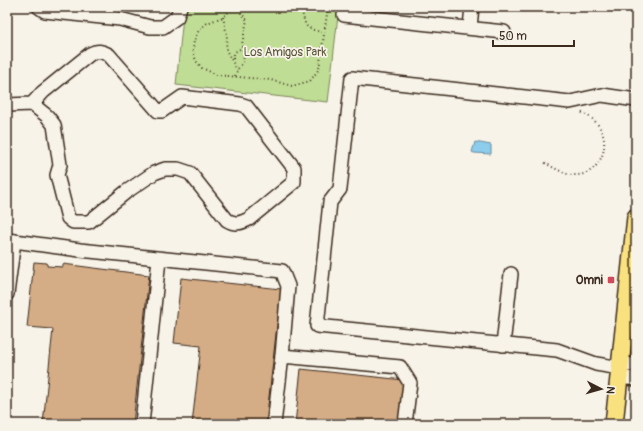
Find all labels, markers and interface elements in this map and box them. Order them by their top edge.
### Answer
scale bar [493,22,574,48]
text: 50 m [499,29,527,44]
park label: Los Amigos Park [244,45,326,60]
place label: Omni [576,273,603,288]
marker: Omni [606,275,616,285]
north arrow [581,369,621,409]
text: N [604,386,617,395]

